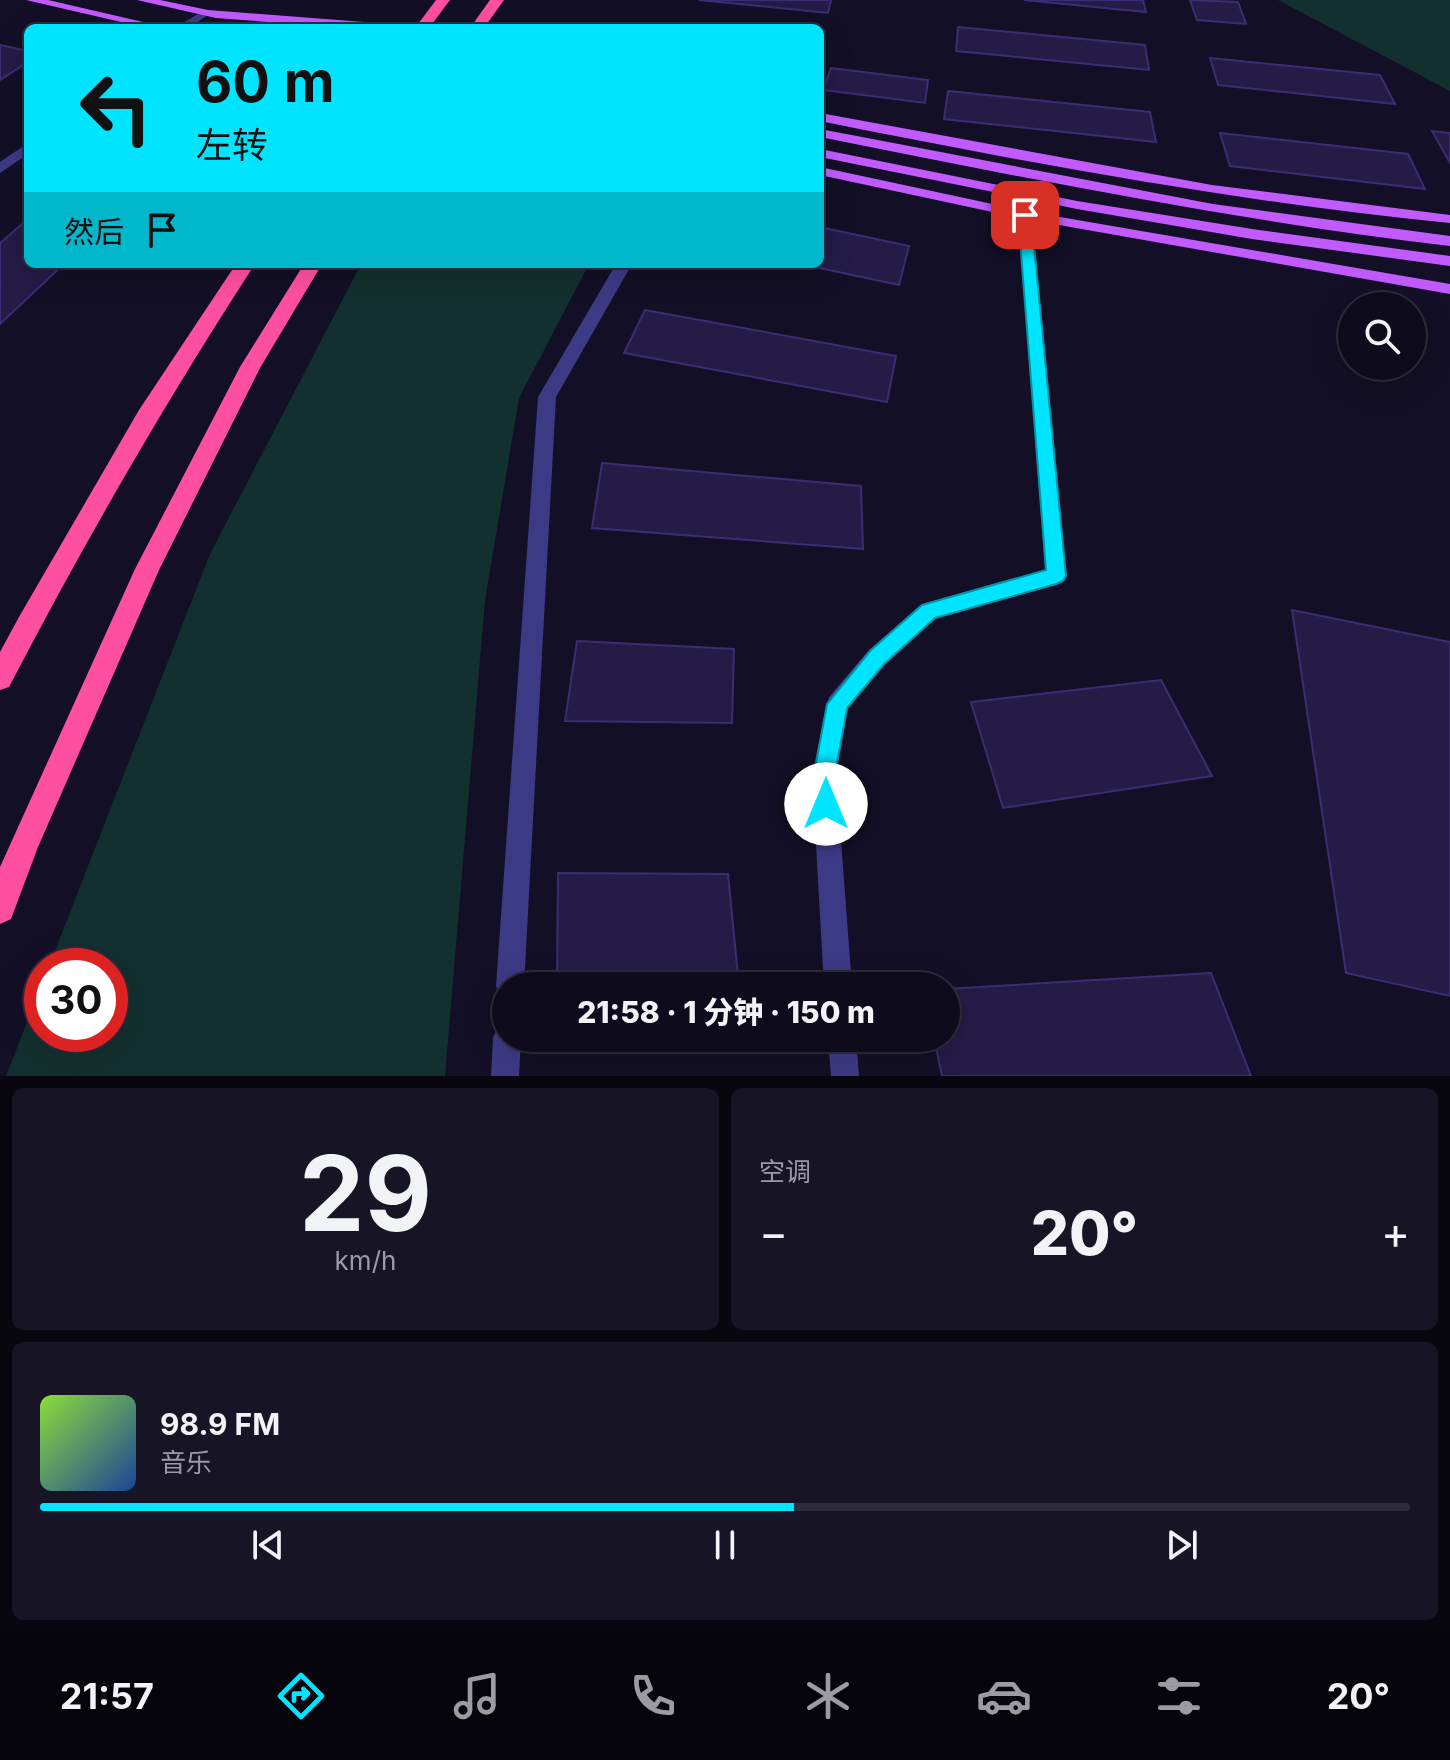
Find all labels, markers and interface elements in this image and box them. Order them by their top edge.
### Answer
text: 60 m [196,48,335,116]
icon: left [64,56,168,160]
text: 左转 [196,123,268,167]
pin [991,181,1059,249]
icon: arrive [1003,193,1047,237]
icon: arrive [140,208,184,252]
text: 然后 [64,214,124,250]
map controls [1338,292,1426,380]
button: search [1338,292,1426,380]
position arrow [784,762,868,846]
speed limit sign: 30 [24,948,128,1052]
text: 21:58 · 1 分钟 · 150 m [577,994,875,1030]
text: 29 [299,1130,432,1256]
text: 空调 [759,1156,811,1187]
text: 20° [1031,1197,1138,1269]
text: − [759,1206,788,1260]
text: + [1381,1206,1410,1260]
text: km/h [335,1245,396,1276]
text: 98.9 FM [160,1406,280,1442]
text: 音乐 [160,1447,212,1478]
icon: previous [246,1523,290,1567]
icon: pause [703,1523,747,1567]
icon: next [1160,1523,1204,1567]
icon: directions [273,1668,329,1724]
icon: music [449,1668,505,1724]
icon: phone [625,1668,681,1724]
icon: climate [800,1668,856,1724]
icon: car [976,1668,1032,1724]
icon: filters [1151,1668,1207,1724]
text: 21:57 [60,1674,154,1718]
text: 20° [1327,1674,1390,1718]

